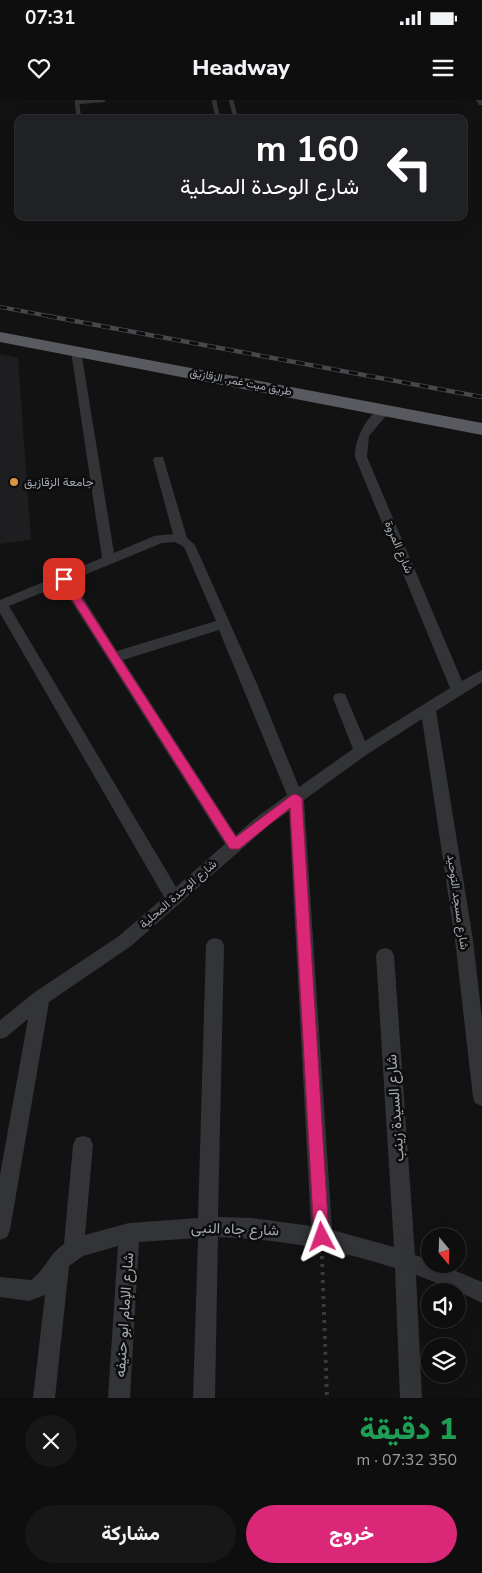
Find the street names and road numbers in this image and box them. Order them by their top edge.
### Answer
street label: طريق ميت غمر, الزقازيق [189,365,293,399]
street label: شارع المروة [380,518,417,576]
street label: شارع مسجد التوحيد [442,853,473,951]
street label: شارع الوحدة المحلية [136,856,221,933]
street label: شارع السيدة زينب [381,1053,410,1162]
street label: شارع جاه النبى [191,1217,279,1242]
street label: شارع الإمام ابو حنيفه [110,1252,139,1378]

